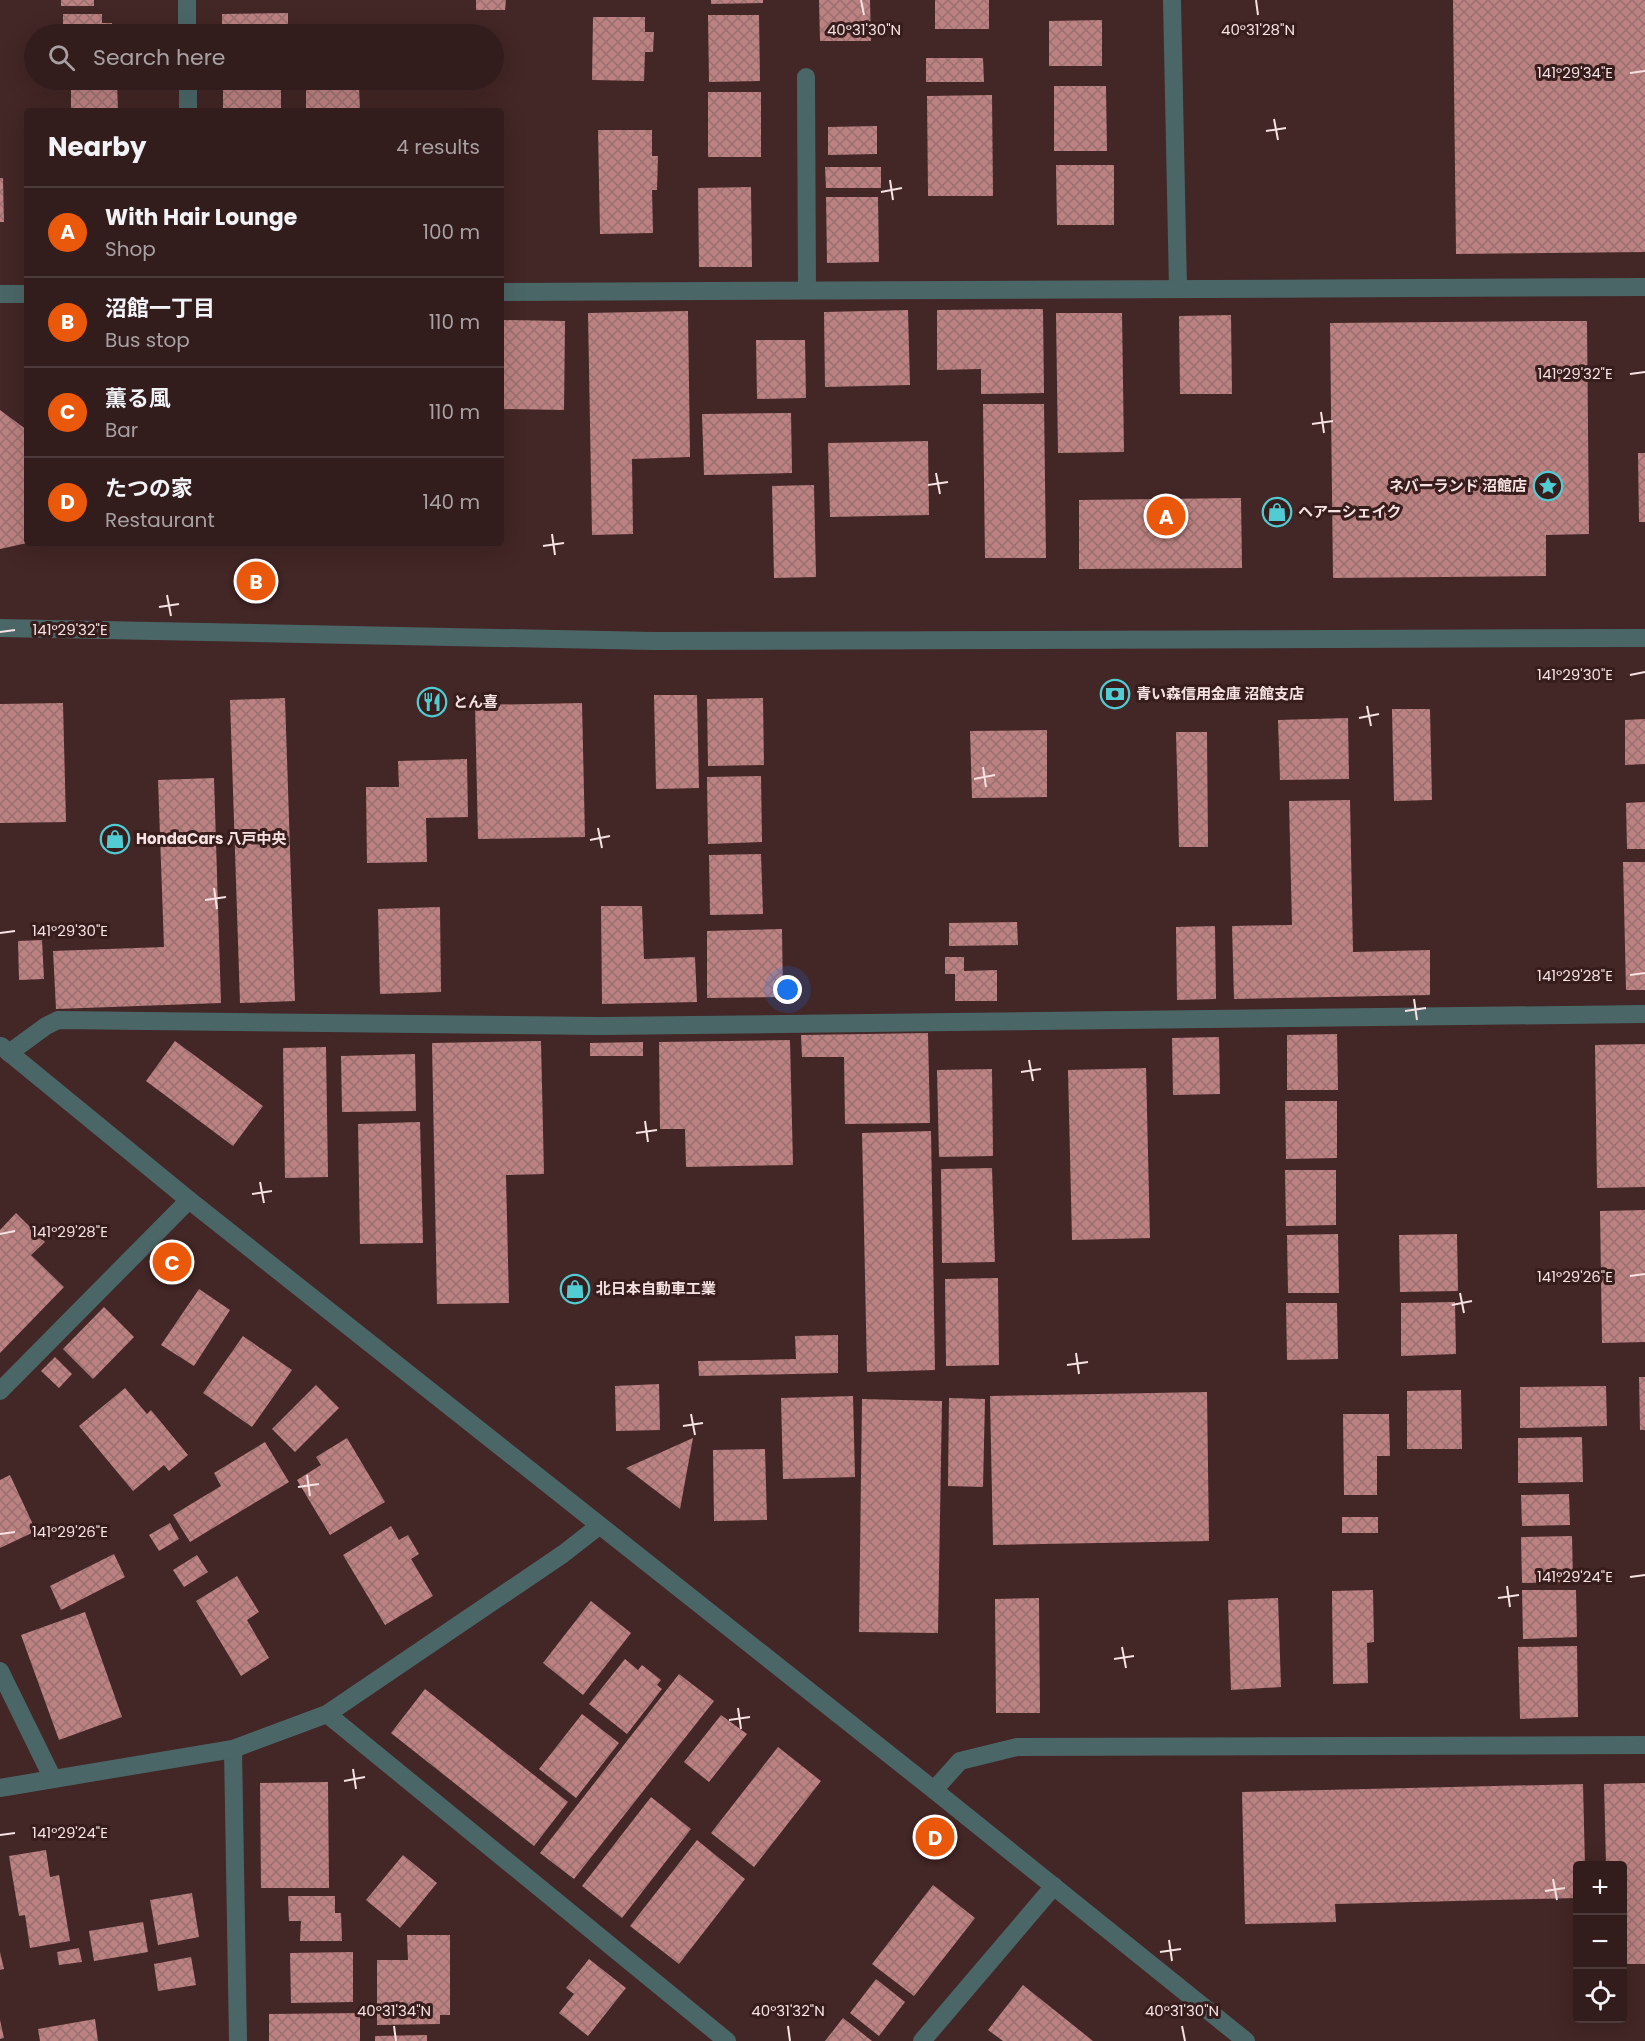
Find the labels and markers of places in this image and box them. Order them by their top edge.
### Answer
place icon: ネバーランド 沼館店 [1532,470,1564,502]
place label: ネバーランド 沼館店 [1389,475,1527,496]
pin: A [1146,494,1186,538]
shop icon: ヘアーシェイク [1261,496,1293,528]
place label: ヘアーシェイク [1298,501,1402,522]
pin: B [236,558,276,604]
bank icon: 青い森信用金庫 沼館支店 [1099,678,1131,710]
place label: 青い森信用金庫 沼館支店 [1136,683,1304,704]
restaurant icon: とん喜 [416,686,448,718]
place label: とん喜 [453,691,498,712]
shop icon: HondaCars 八戸中央 [99,823,131,855]
place label: HondaCars 八戸中央 [136,828,287,849]
pin: C [152,1240,192,1284]
shop icon: 北日本自動車工業 [559,1273,591,1305]
place label: 北日本自動車工業 [596,1278,716,1299]
pin: D [916,1814,954,1860]

